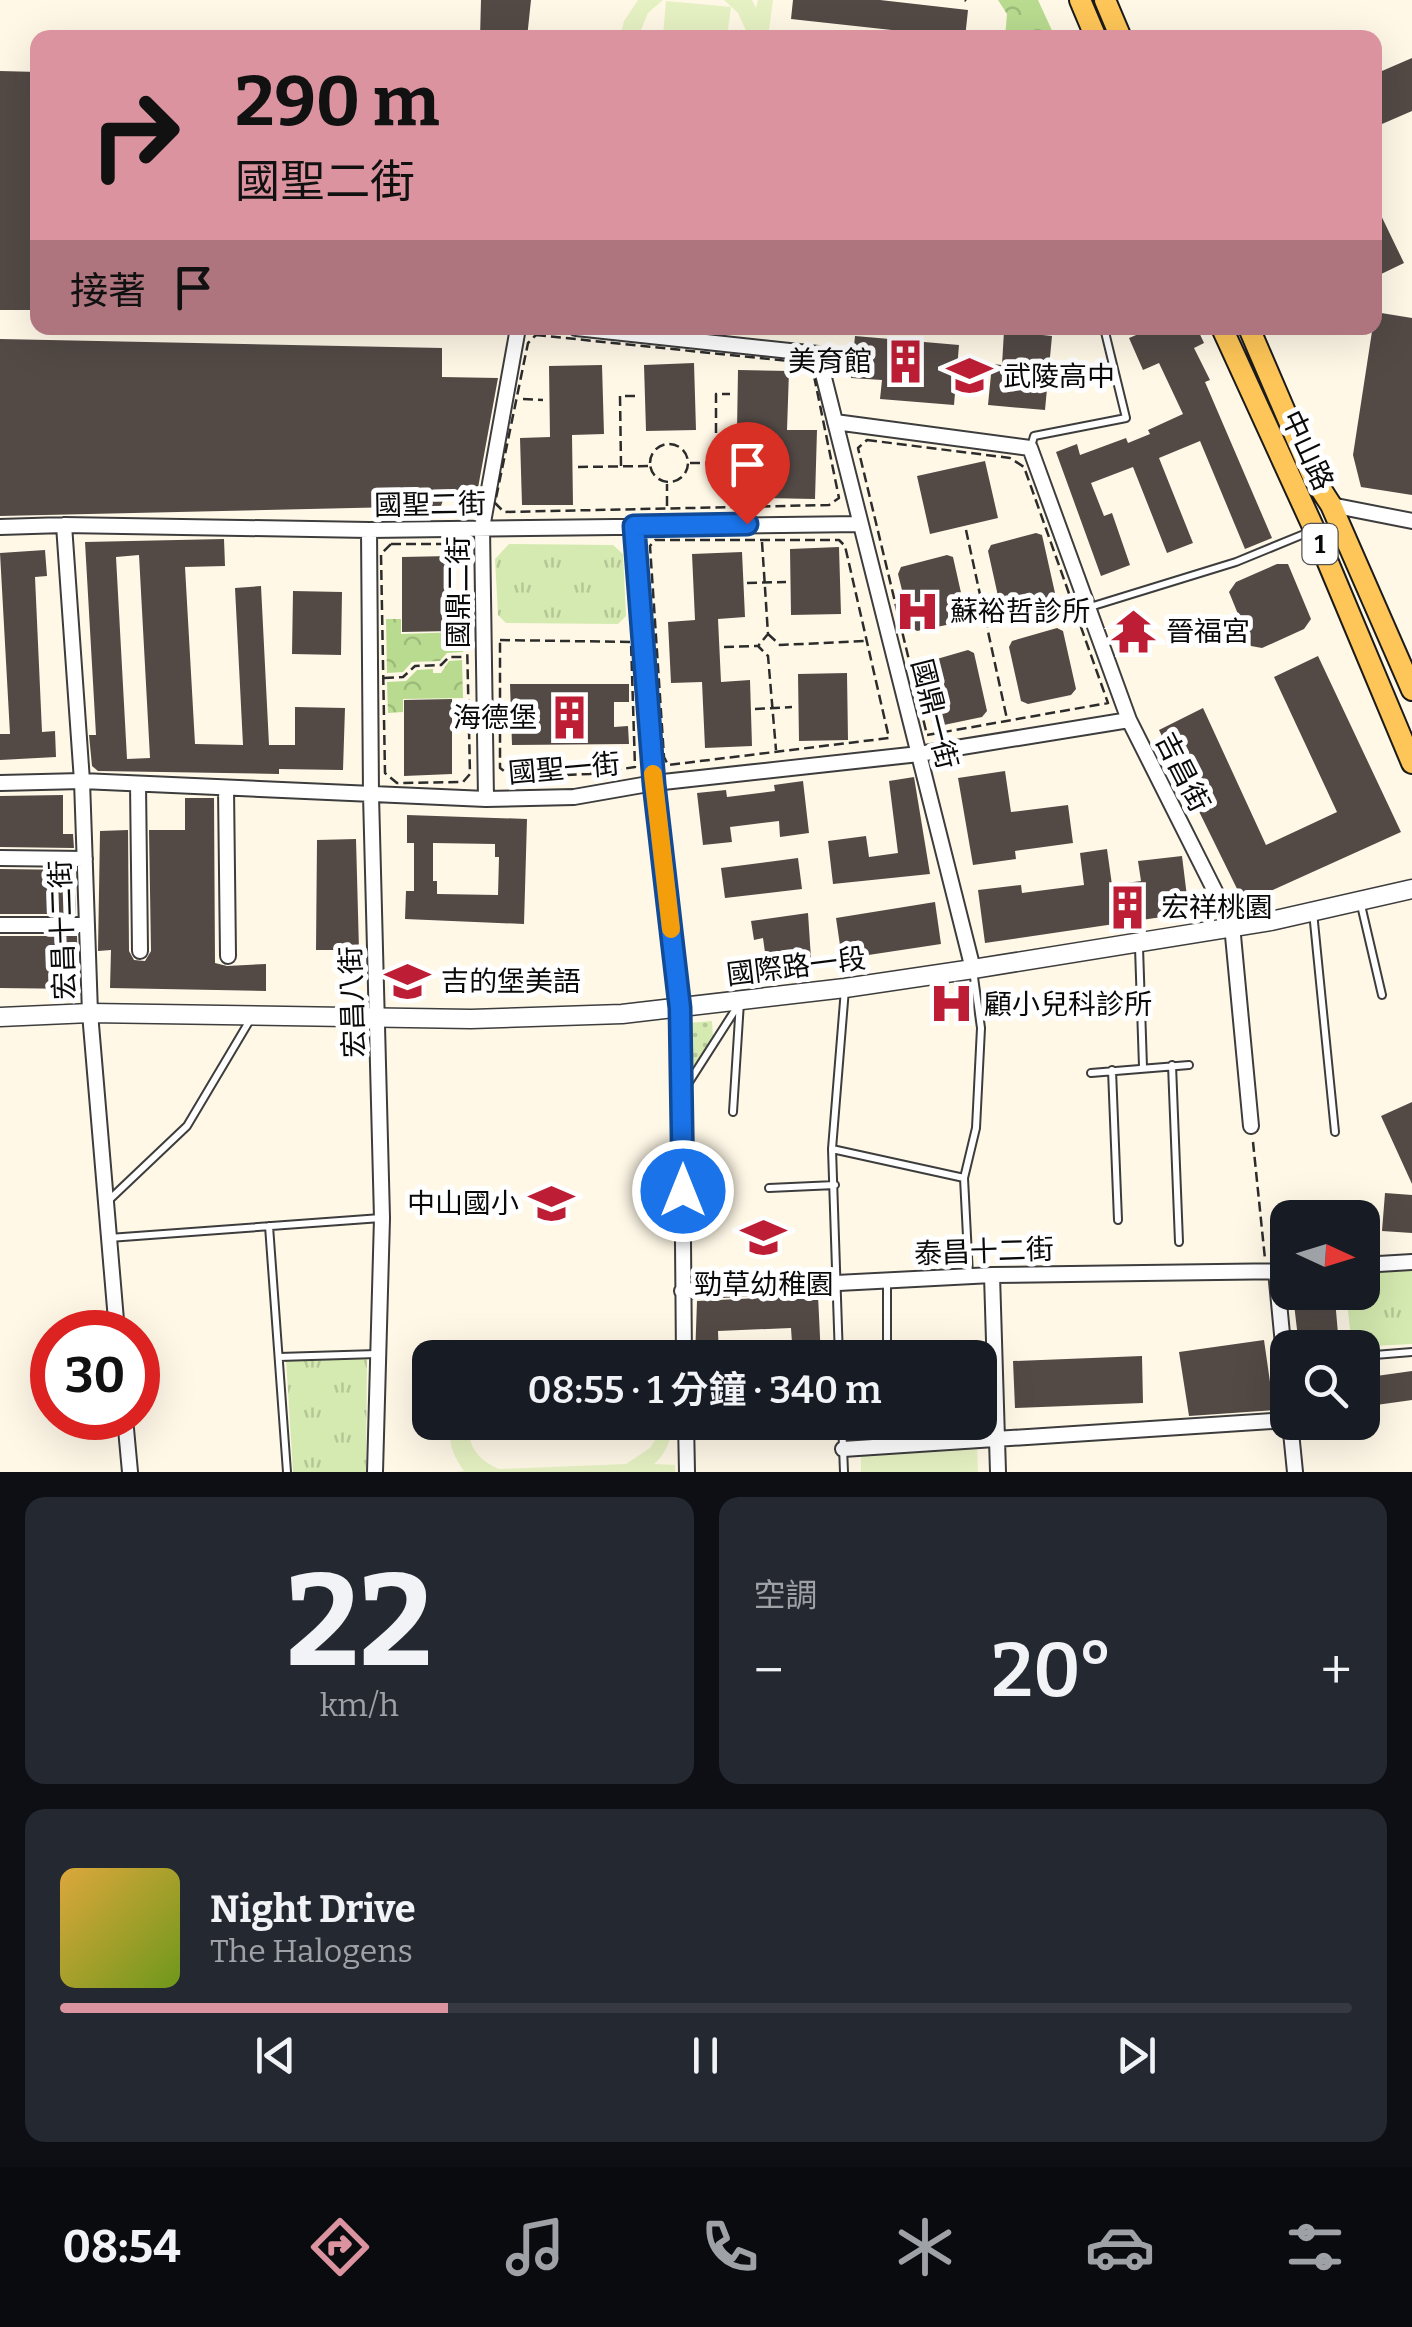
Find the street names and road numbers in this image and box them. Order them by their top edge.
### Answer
street label: 中山路 [1275,405,1340,495]
street label: 國聖二街 [374,487,486,522]
road number: 1 [1302,524,1338,564]
street label: 國鼎二街 [442,536,475,648]
street label: 國鼎一街 [905,656,964,772]
street label: 吉昌街 [1149,727,1216,817]
street label: 國聖一街 [507,747,621,790]
street label: 宏昌十二街 [44,859,81,1001]
street label: 國際路一段 [725,942,868,991]
street label: 宏昌八街 [334,945,371,1059]
street label: 泰昌十二街 [913,1233,1055,1270]

